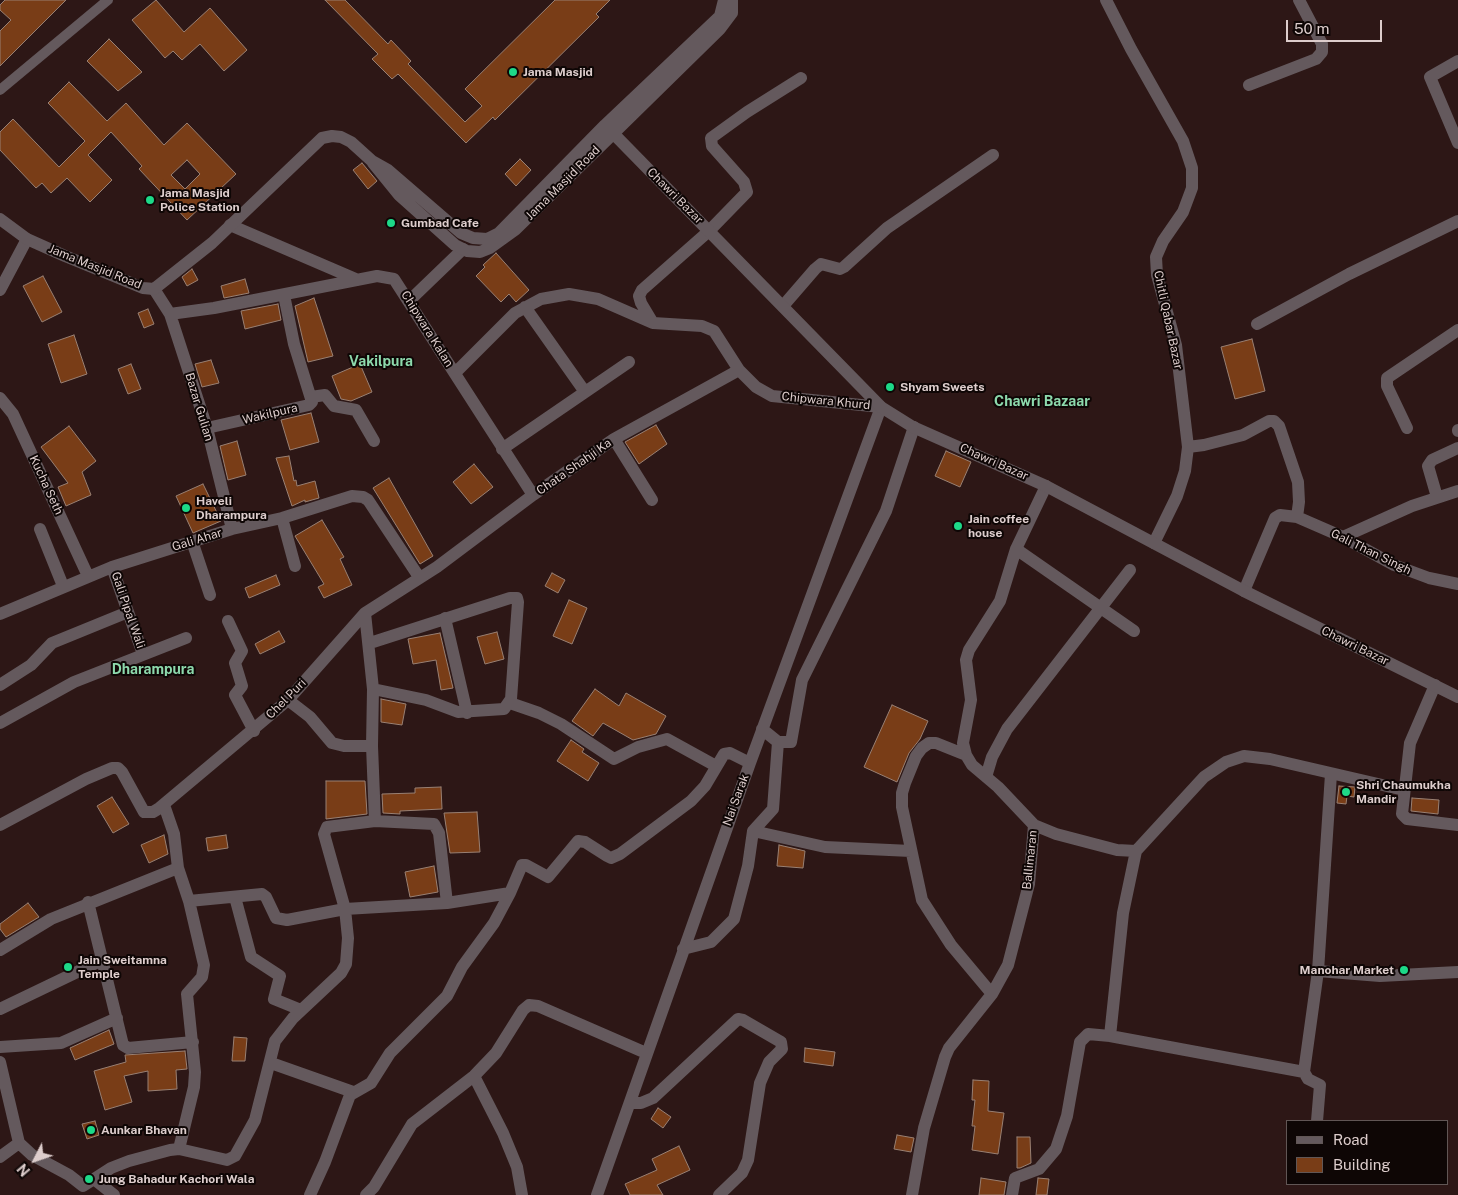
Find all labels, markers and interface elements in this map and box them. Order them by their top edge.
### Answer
scale bar [1288,10,1384,42]
text: 50 m [1294,20,1329,37]
place label: Jama Masjid [523,65,593,79]
marker: Jama Masjid [507,66,519,78]
street label: Jama Masjid Road [523,143,603,223]
street label: Chawri Bazar [644,165,706,227]
place label: Jama Masjid Police Station [160,186,240,214]
marker: Jama Masjid Police Station [144,194,156,206]
place label: Gumbad Cafe [401,216,479,230]
marker: Gumbad Cafe [385,217,397,229]
street label: Jama Masjid Road [46,242,144,292]
street label: Chitli Qabar Bazar [1150,269,1186,371]
street label: Chipwara Kalan [398,288,456,370]
district label: Vakilpura [349,354,413,370]
street label: Bazar Gulian [182,371,216,443]
place label: Shyam Sweets [900,380,985,394]
marker: Shyam Sweets [884,381,896,393]
street label: Chipwara Khurd [781,389,871,413]
district label: Chawri Bazaar [994,394,1090,410]
street label: Wakilpura [241,401,299,427]
street label: Chata Shahji Ka [534,436,614,498]
street label: Chawri Bazar [958,441,1030,483]
street label: Kucha Seth [26,453,66,517]
place label: Haveli Dharampura [196,494,267,522]
marker: Haveli Dharampura [180,502,192,514]
place label: Jain coffee house [968,512,1029,540]
marker: Jain coffee house [952,520,964,532]
street label: Gali Ahar [170,526,224,554]
street label: Gali Than Singh [1328,526,1414,578]
street label: Gali Pipal Wali [108,570,148,650]
street label: Chawri Bazar [1319,623,1391,669]
district label: Dharampura [112,662,194,678]
street label: Chel Puri [263,676,309,722]
street label: Nai Sarak [720,772,752,828]
place label: Shri Chaumukha Mandir [1356,778,1451,806]
marker: Shri Chaumukha Mandir [1340,786,1352,798]
street label: Ballimaran [1020,830,1040,890]
place label: Jain Sweitamna Temple [78,953,167,981]
marker: Jain Sweitamna Temple [62,961,74,973]
place label: Manohar Market [1300,963,1394,977]
marker: Manohar Market [1398,964,1410,976]
legend [1286,1120,1448,1185]
place label: Aunkar Bhavan [101,1123,187,1137]
marker: Aunkar Bhavan [85,1124,97,1136]
text: Road [1333,1131,1369,1148]
north arrow [10,1135,60,1185]
text: Building [1333,1156,1391,1173]
text: N [14,1160,33,1179]
place label: Jung Bahadur Kachori Wala [99,1172,255,1186]
marker: Jung Bahadur Kachori Wala [83,1173,95,1185]

